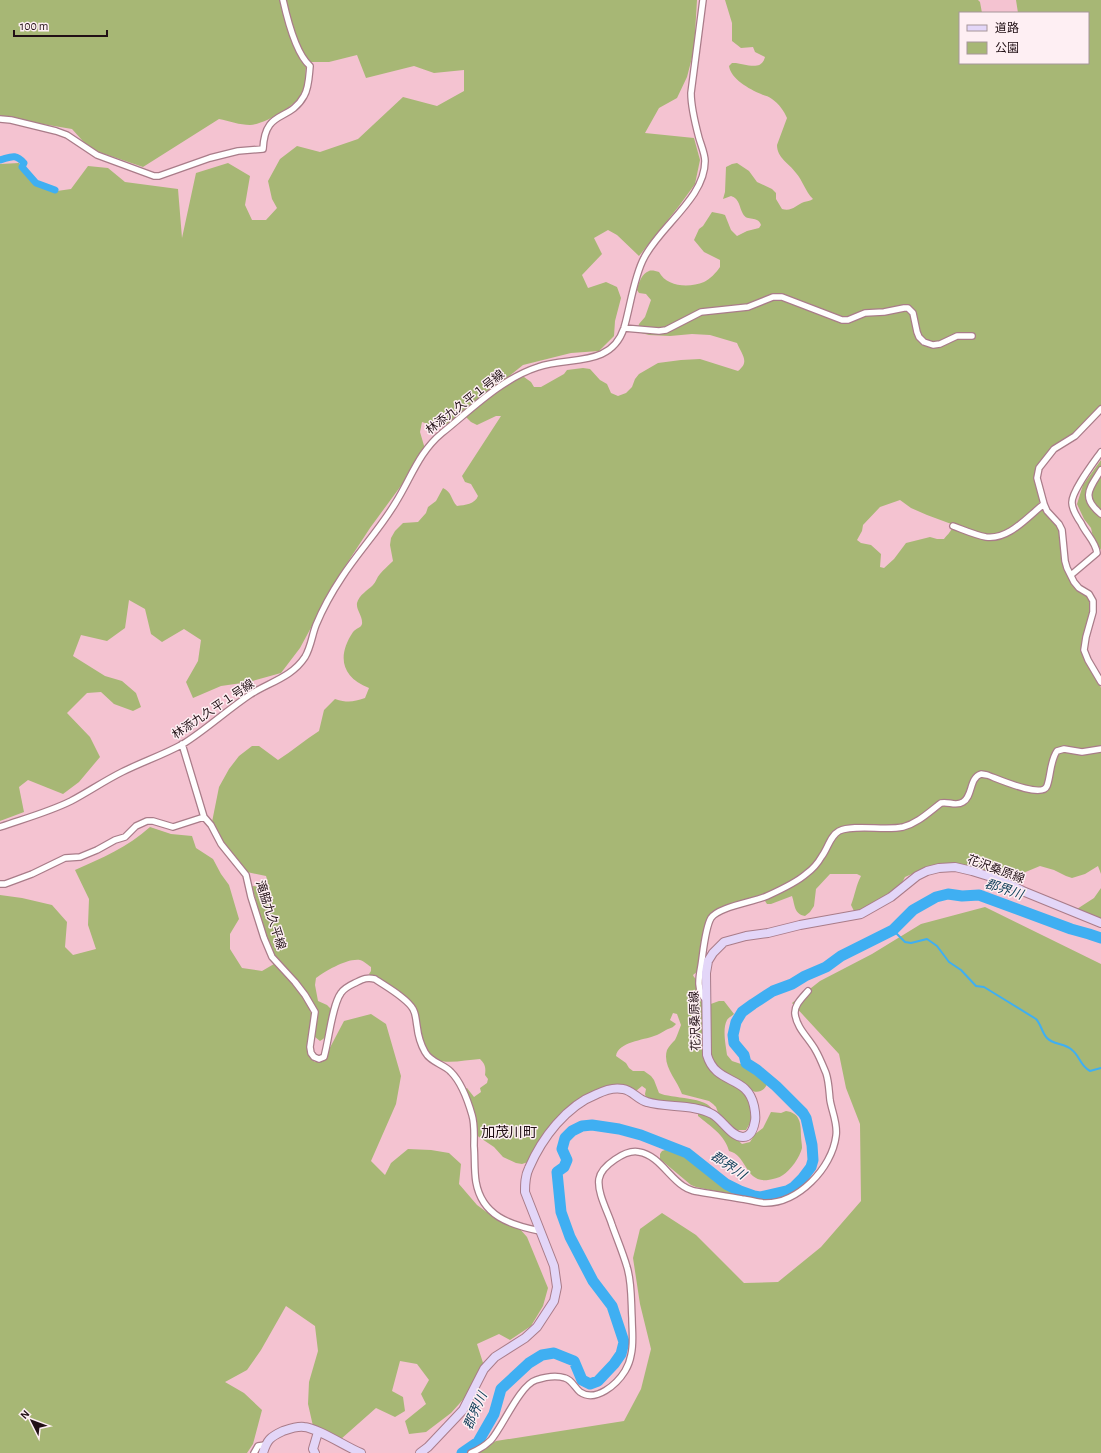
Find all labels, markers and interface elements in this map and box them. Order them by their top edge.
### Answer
scale bar [14,12,107,38]
legend [959,12,1089,64]
text: 100 m [20,20,48,32]
text: 道路 [995,21,1019,34]
text: 公園 [995,42,1019,54]
street label: 林添九久平１号線 [423,367,507,436]
street label: 林添九久平１号線 [169,676,256,741]
street label: 花沢桑原線 [966,852,1027,885]
water label: 郡界川 [983,877,1027,903]
street label: 滝脇九久平線 [254,879,289,951]
street label: 花沢桑原線 [687,991,702,1051]
district label: 加茂川町 [481,1125,537,1140]
water label: 郡界川 [708,1149,750,1183]
water label: 郡界川 [461,1388,491,1431]
north arrow [12,1401,52,1441]
text: N [18,1408,32,1421]

